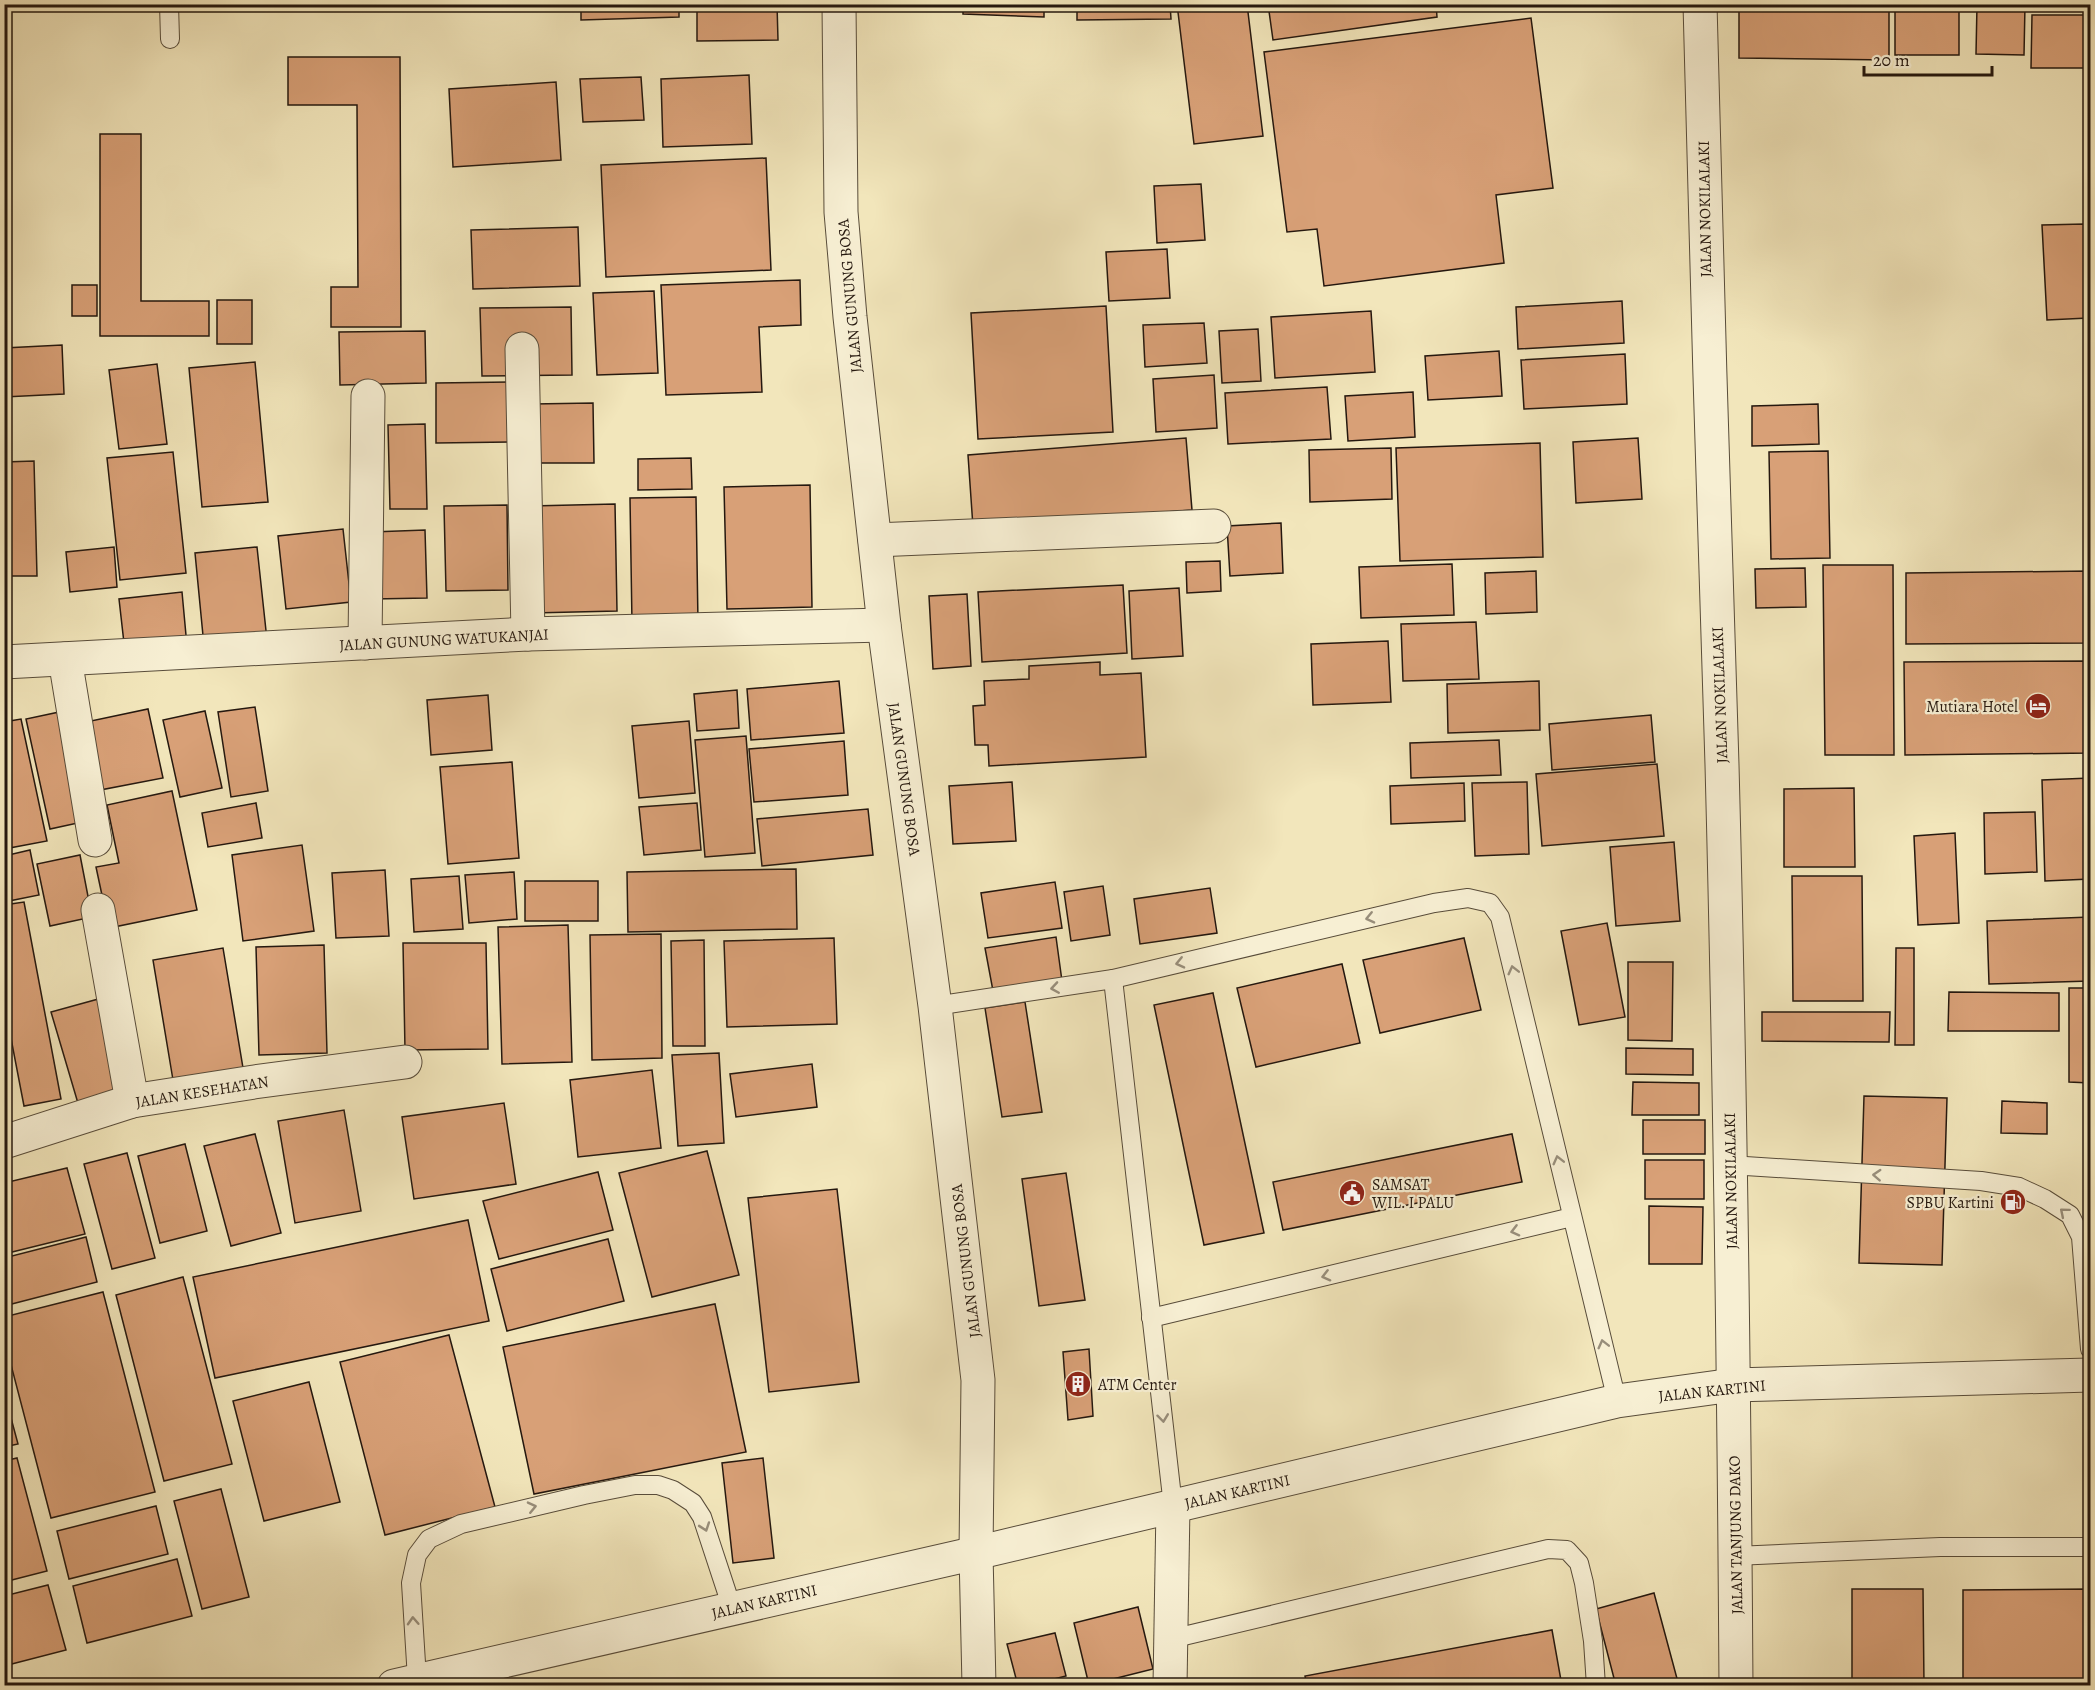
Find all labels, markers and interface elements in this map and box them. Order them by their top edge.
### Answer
scale bar [1864,39,1992,77]
text: 20 m [1873,48,1910,72]
street label: JALAN NOKILALAKI [1693,140,1717,278]
street label: JALAN GUNUNG BOSA [832,217,868,374]
street label: JALAN GUNUNG WATUKANJAI [339,624,549,656]
street label: JALAN NOKILALAKI [1707,626,1733,764]
hotel icon: Mutiara Hotel [2023,691,2053,721]
place label: Mutiara Hotel [1926,696,2018,718]
street label: JALAN GUNUNG BOSA [882,701,926,858]
one-way arrow [1365,911,1375,924]
one-way arrow [1175,956,1185,969]
one-way arrow [1507,966,1520,976]
one-way arrow [1051,981,1060,993]
street label: JALAN KESEHATAN [134,1071,270,1113]
street label: JALAN NOKILALAKI [1719,1112,1743,1250]
one-way arrow [1553,1155,1566,1165]
one-way arrow [1873,1168,1882,1181]
place label: SAMSAT WIL. I PALU [1371,1174,1454,1214]
public building icon: SAMSAT WIL. I PALU [1337,1178,1367,1208]
street label: JALAN GUNUNG BOSA [946,1182,986,1339]
fuel station icon: SPBU Kartini [1998,1187,2028,1217]
place label: SPBU Kartini [1907,1192,1994,1214]
one-way arrow [2060,1209,2071,1220]
one-way arrow [1510,1223,1520,1236]
one-way arrow [1321,1269,1331,1282]
one-way arrow [1598,1339,1611,1349]
building icon: ATM Center [1063,1369,1093,1399]
place label: ATM Center [1097,1374,1177,1396]
street label: JALAN KARTINI [1657,1374,1767,1408]
one-way arrow [1156,1414,1169,1423]
street label: JALAN TANJUNG DAKO [1724,1455,1748,1615]
street label: JALAN KARTINI [1182,1469,1292,1515]
one-way arrow [527,1502,537,1515]
one-way arrow [698,1521,711,1531]
street label: JALAN KARTINI [709,1579,819,1625]
one-way arrow [407,1616,420,1625]

